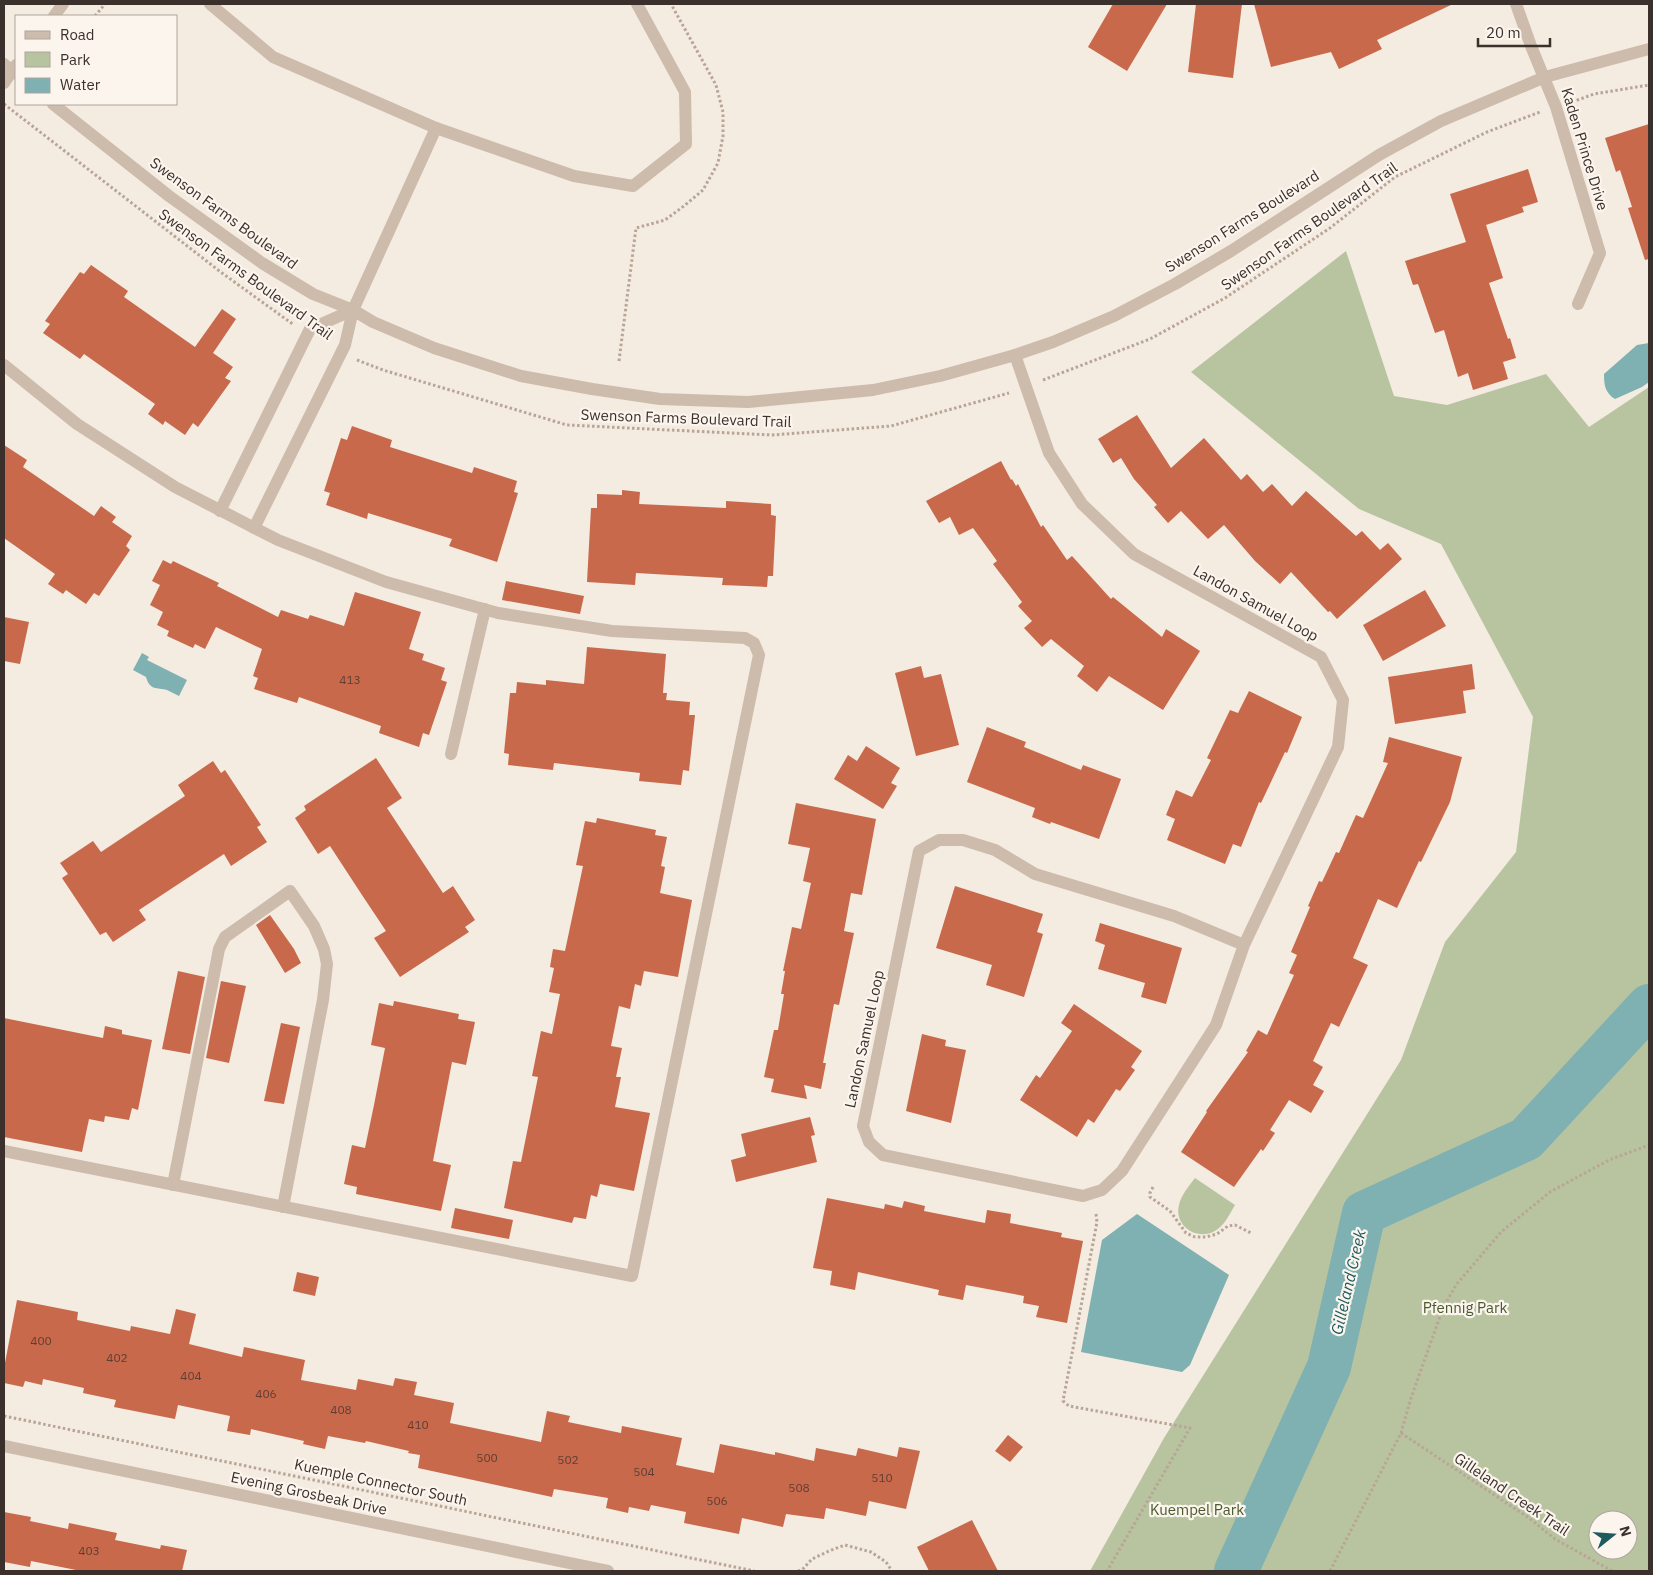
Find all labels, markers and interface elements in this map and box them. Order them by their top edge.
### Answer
legend [15,15,178,105]
scale bar [1478,15,1550,47]
text: 20 m [1486,23,1521,42]
text: Road [60,25,95,44]
text: Park [60,50,90,69]
text: Water [60,75,101,94]
street label: Kaden Prince Drive [1557,85,1613,213]
street label: Swenson Farms Boulevard [146,153,302,273]
street label: Swenson Farms Boulevard Trail [1217,158,1401,294]
street label: Swenson Farms Boulevard [1161,166,1323,276]
street label: Swenson Farms Boulevard Trail [155,204,337,344]
street label: Swenson Farms Boulevard Trail [580,405,792,431]
street label: Landon Samuel Loop [1190,561,1322,645]
house number: 413 [339,672,361,687]
street label: Landon Samuel Loop [840,968,888,1110]
water label: Gilleland Creek [1326,1227,1370,1336]
park label: Pfennig Park [1423,1298,1507,1317]
house number: 400 [30,1333,52,1348]
house number: 402 [106,1350,128,1365]
house number: 404 [180,1368,202,1383]
house number: 406 [255,1386,277,1401]
house number: 408 [330,1402,352,1417]
house number: 410 [407,1417,429,1432]
street label: Gilleland Creek Trail [1451,1448,1573,1540]
house number: 500 [476,1450,498,1465]
house number: 502 [557,1452,579,1467]
street label: Kuemple Connector South [293,1454,469,1510]
house number: 504 [633,1464,655,1479]
street label: Evening Grosbeak Drive [229,1467,389,1519]
house number: 510 [871,1470,893,1485]
house number: 508 [788,1480,810,1495]
house number: 506 [706,1493,728,1508]
park label: Kuempel Park [1150,1500,1244,1519]
north arrow [1588,1510,1638,1560]
text: N [1615,1524,1636,1539]
house number: 403 [78,1543,100,1558]

